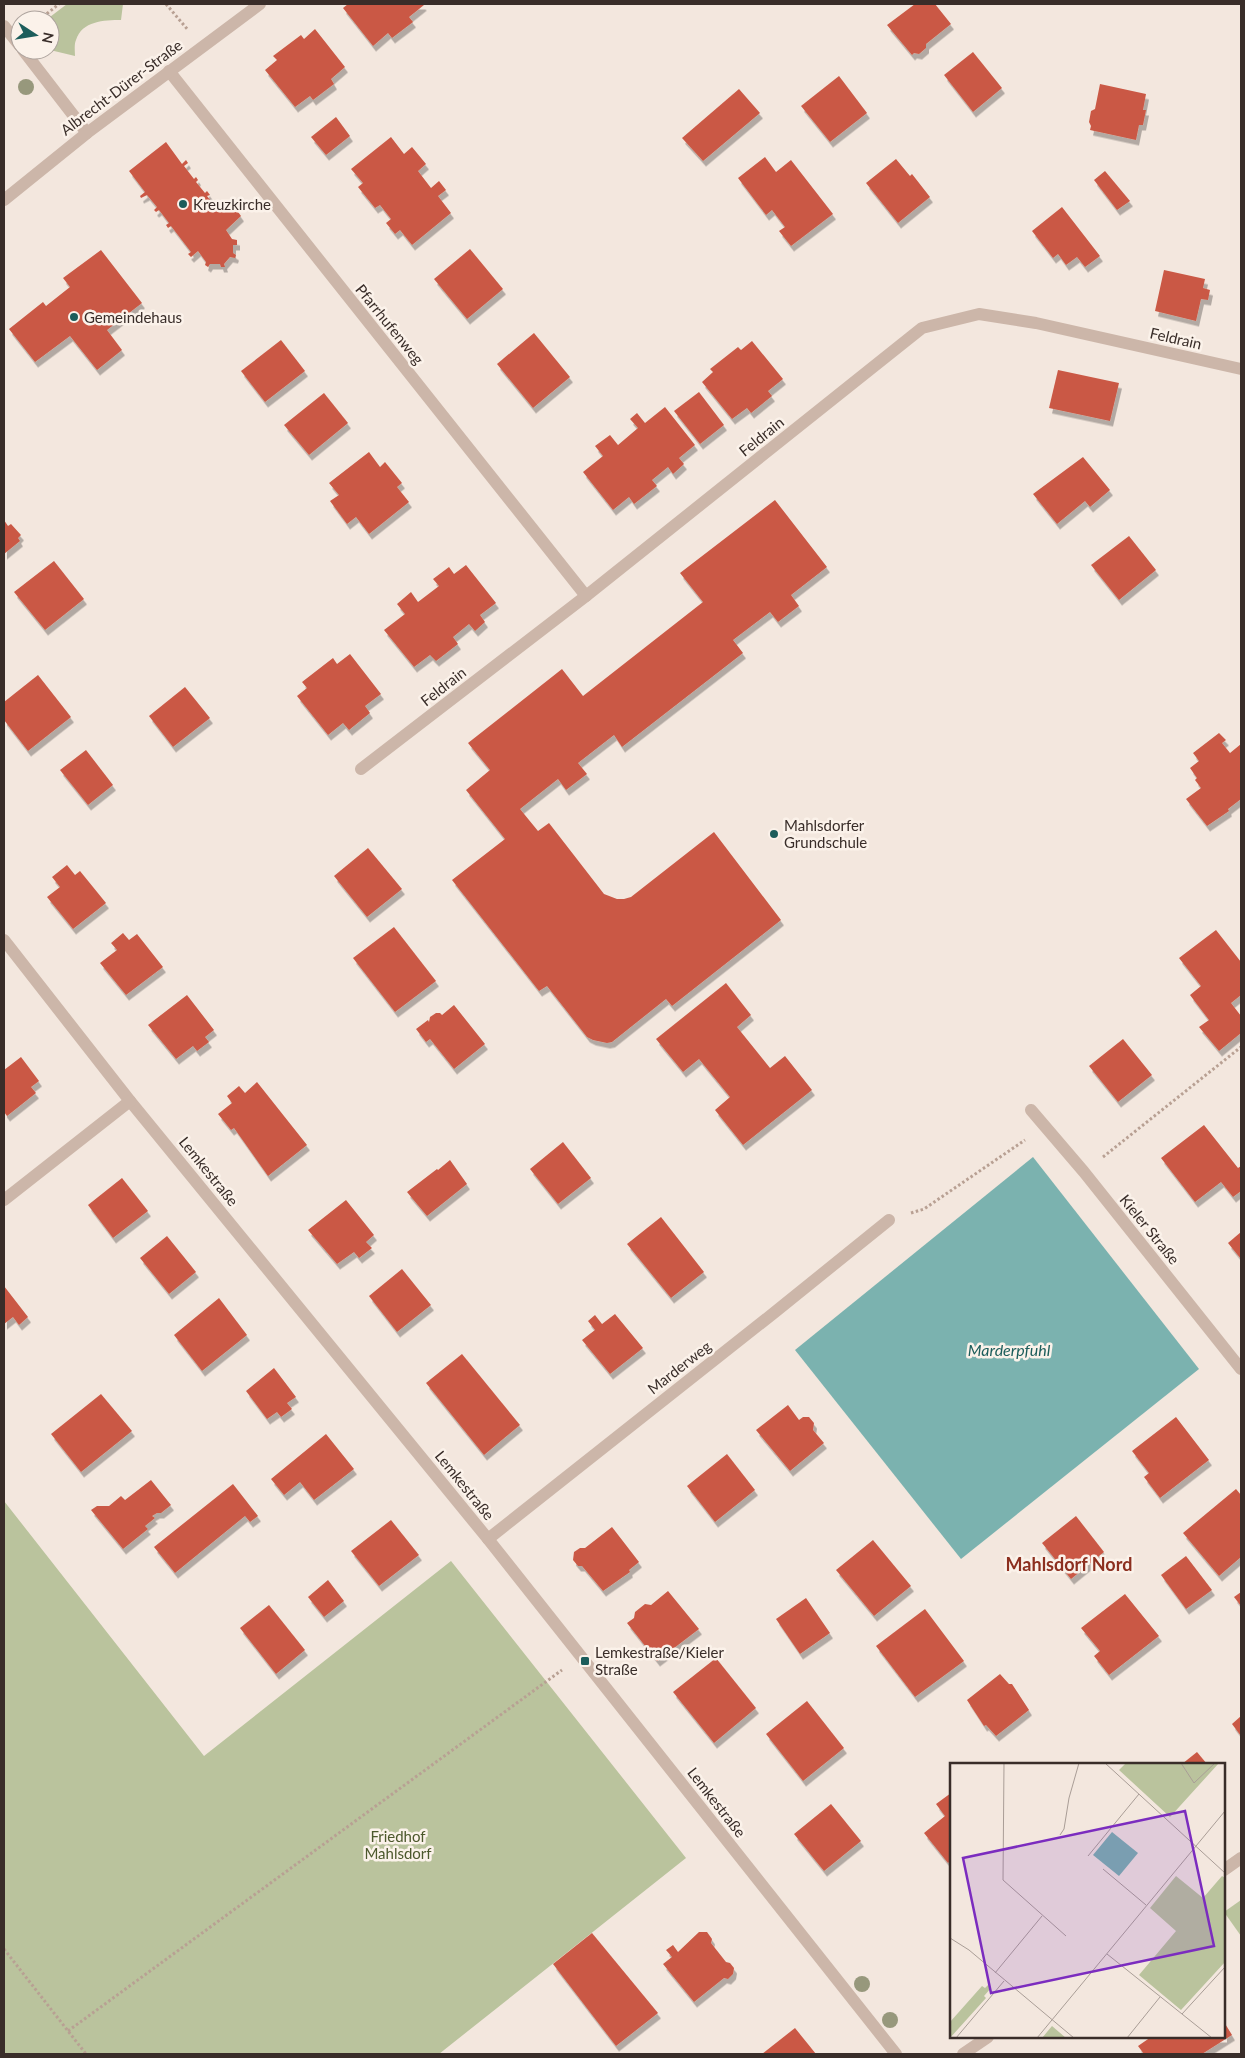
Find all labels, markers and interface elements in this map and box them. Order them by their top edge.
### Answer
north arrow [10,10,60,60]
text: N [39,31,58,45]
street label: Albrecht-Dürer-Straße [57,35,185,139]
place label: Kreuzkirche [193,195,271,213]
marker: Kreuzkirche [177,198,189,210]
street label: Pfarrhufenweg [352,280,428,368]
place label: Gemeindehaus [84,308,182,326]
marker: Gemeindehaus [68,311,80,323]
street label: Feldrain [1148,323,1204,353]
street label: Feldrain [735,412,787,460]
street label: Feldrain [417,663,469,709]
place label: Mahlsdorfer Grundschule [784,816,867,851]
marker: Mahlsdorfer Grundschule [768,828,780,840]
street label: Lemkestraße [176,1133,242,1209]
street label: Kieler Straße [1116,1191,1184,1268]
street label: Marderweg [644,1337,714,1397]
water label: Marderpfuhl [968,1340,1051,1359]
street label: Lemkestraße [432,1447,498,1523]
district label: Mahlsdorf Nord [1006,1553,1132,1575]
place label: Lemkestraße/Kieler Straße [595,1643,725,1678]
marker: Lemkestraße/Kieler Straße [579,1655,591,1667]
street label: Lemkestraße [684,1763,750,1841]
inset map [950,1763,1225,2038]
park label: Friedhof Mahlsdorf [364,1827,432,1862]

